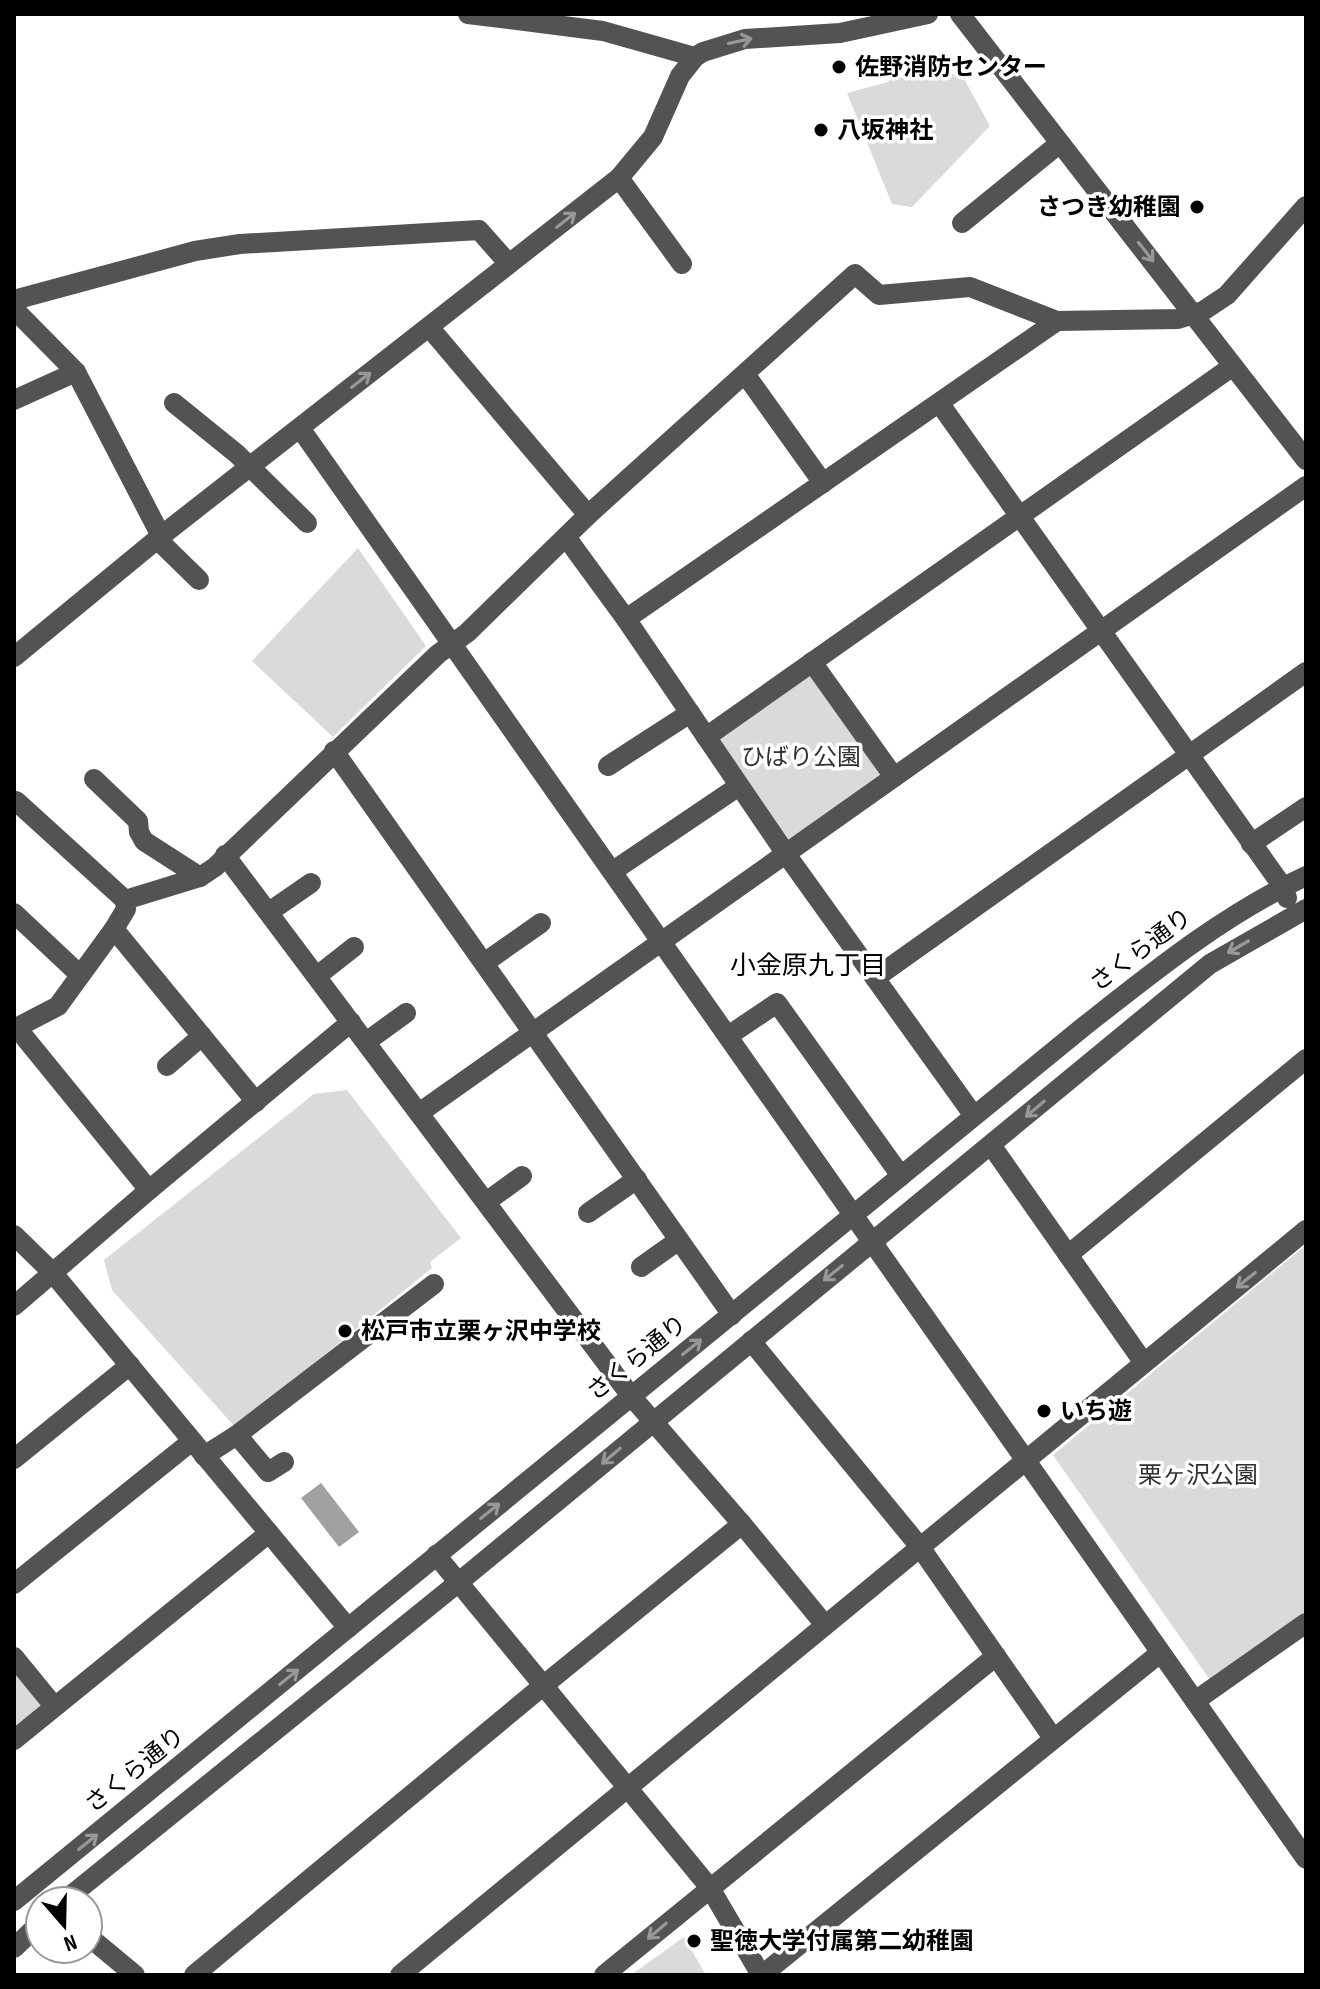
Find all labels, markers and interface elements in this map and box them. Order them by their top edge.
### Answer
one-way arrow [727,33,752,48]
place label: 佐野消防センター [855,53,1047,82]
marker: 佐野消防センター [830,58,848,76]
place label: 八坂神社 [837,116,933,145]
marker: 八坂神社 [812,121,830,139]
place label: さつき幼稚園 [1037,193,1181,222]
marker: さつき幼稚園 [1188,198,1206,216]
one-way arrow [555,211,576,229]
one-way arrow [1137,241,1154,262]
one-way arrow [350,372,371,389]
park label: ひばり公園 [741,743,861,772]
street label: さくら通り [1084,902,1198,998]
one-way arrow [1227,940,1250,956]
district label: 小金原九丁目 [730,951,886,982]
one-way arrow [1025,1100,1045,1118]
one-way arrow [823,1264,844,1282]
one-way arrow [1235,1270,1256,1288]
street label: さくら通り [581,1309,693,1407]
place label: 松戸市立栗ヶ沢中学校 [361,1317,601,1346]
marker: 松戸市立栗ヶ沢中学校 [336,1322,354,1340]
one-way arrow [681,1339,702,1356]
place label: いち遊 [1060,1397,1132,1426]
marker: いち遊 [1035,1402,1053,1420]
one-way arrow [601,1447,622,1465]
park label: 栗ヶ沢公園 [1138,1461,1258,1490]
one-way arrow [479,1502,500,1520]
one-way arrow [279,1668,299,1686]
street label: さくら通り [79,1721,191,1819]
one-way arrow [78,1833,98,1851]
north arrow [24,1885,104,1965]
one-way arrow [647,1922,668,1940]
place label: 聖徳大学付属第二幼稚園 [710,1927,974,1956]
text: N [60,1928,80,1957]
marker: 聖徳大学付属第二幼稚園 [685,1932,703,1950]

